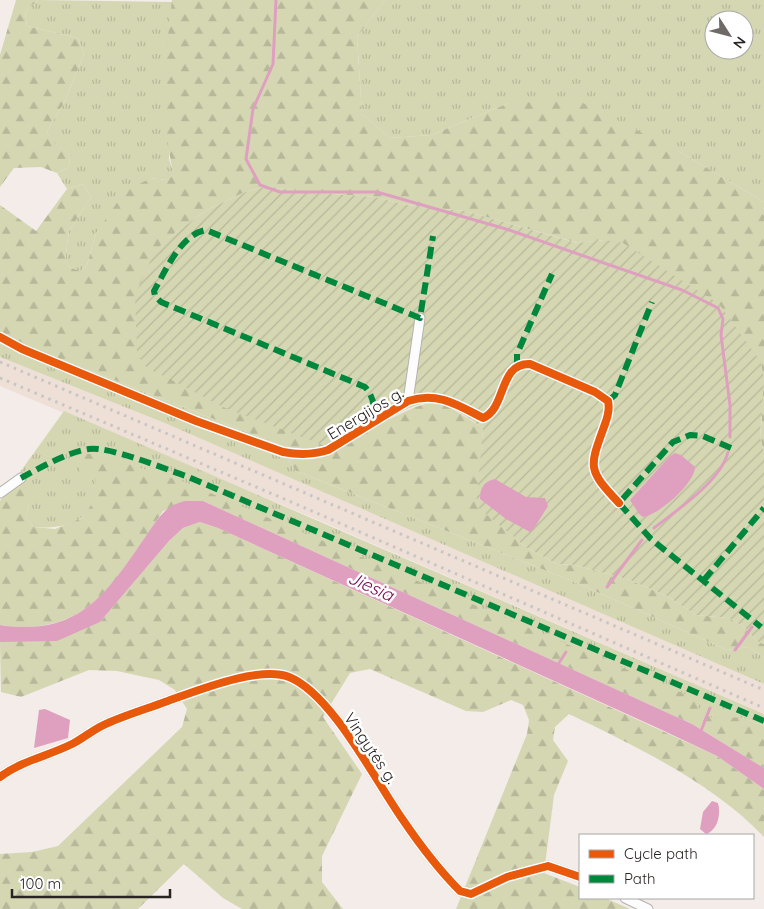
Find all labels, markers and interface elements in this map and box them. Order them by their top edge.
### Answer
north arrow [704,10,754,60]
text: N [729,33,750,52]
street label: Energijos g. [323,382,407,444]
water label: Jiesia [345,566,398,607]
street label: Vingytės g. [340,709,402,787]
legend [579,834,754,899]
text: Cycle path [624,844,698,863]
scale bar [12,866,170,898]
text: Path [624,869,656,888]
text: 100 m [20,874,61,893]

